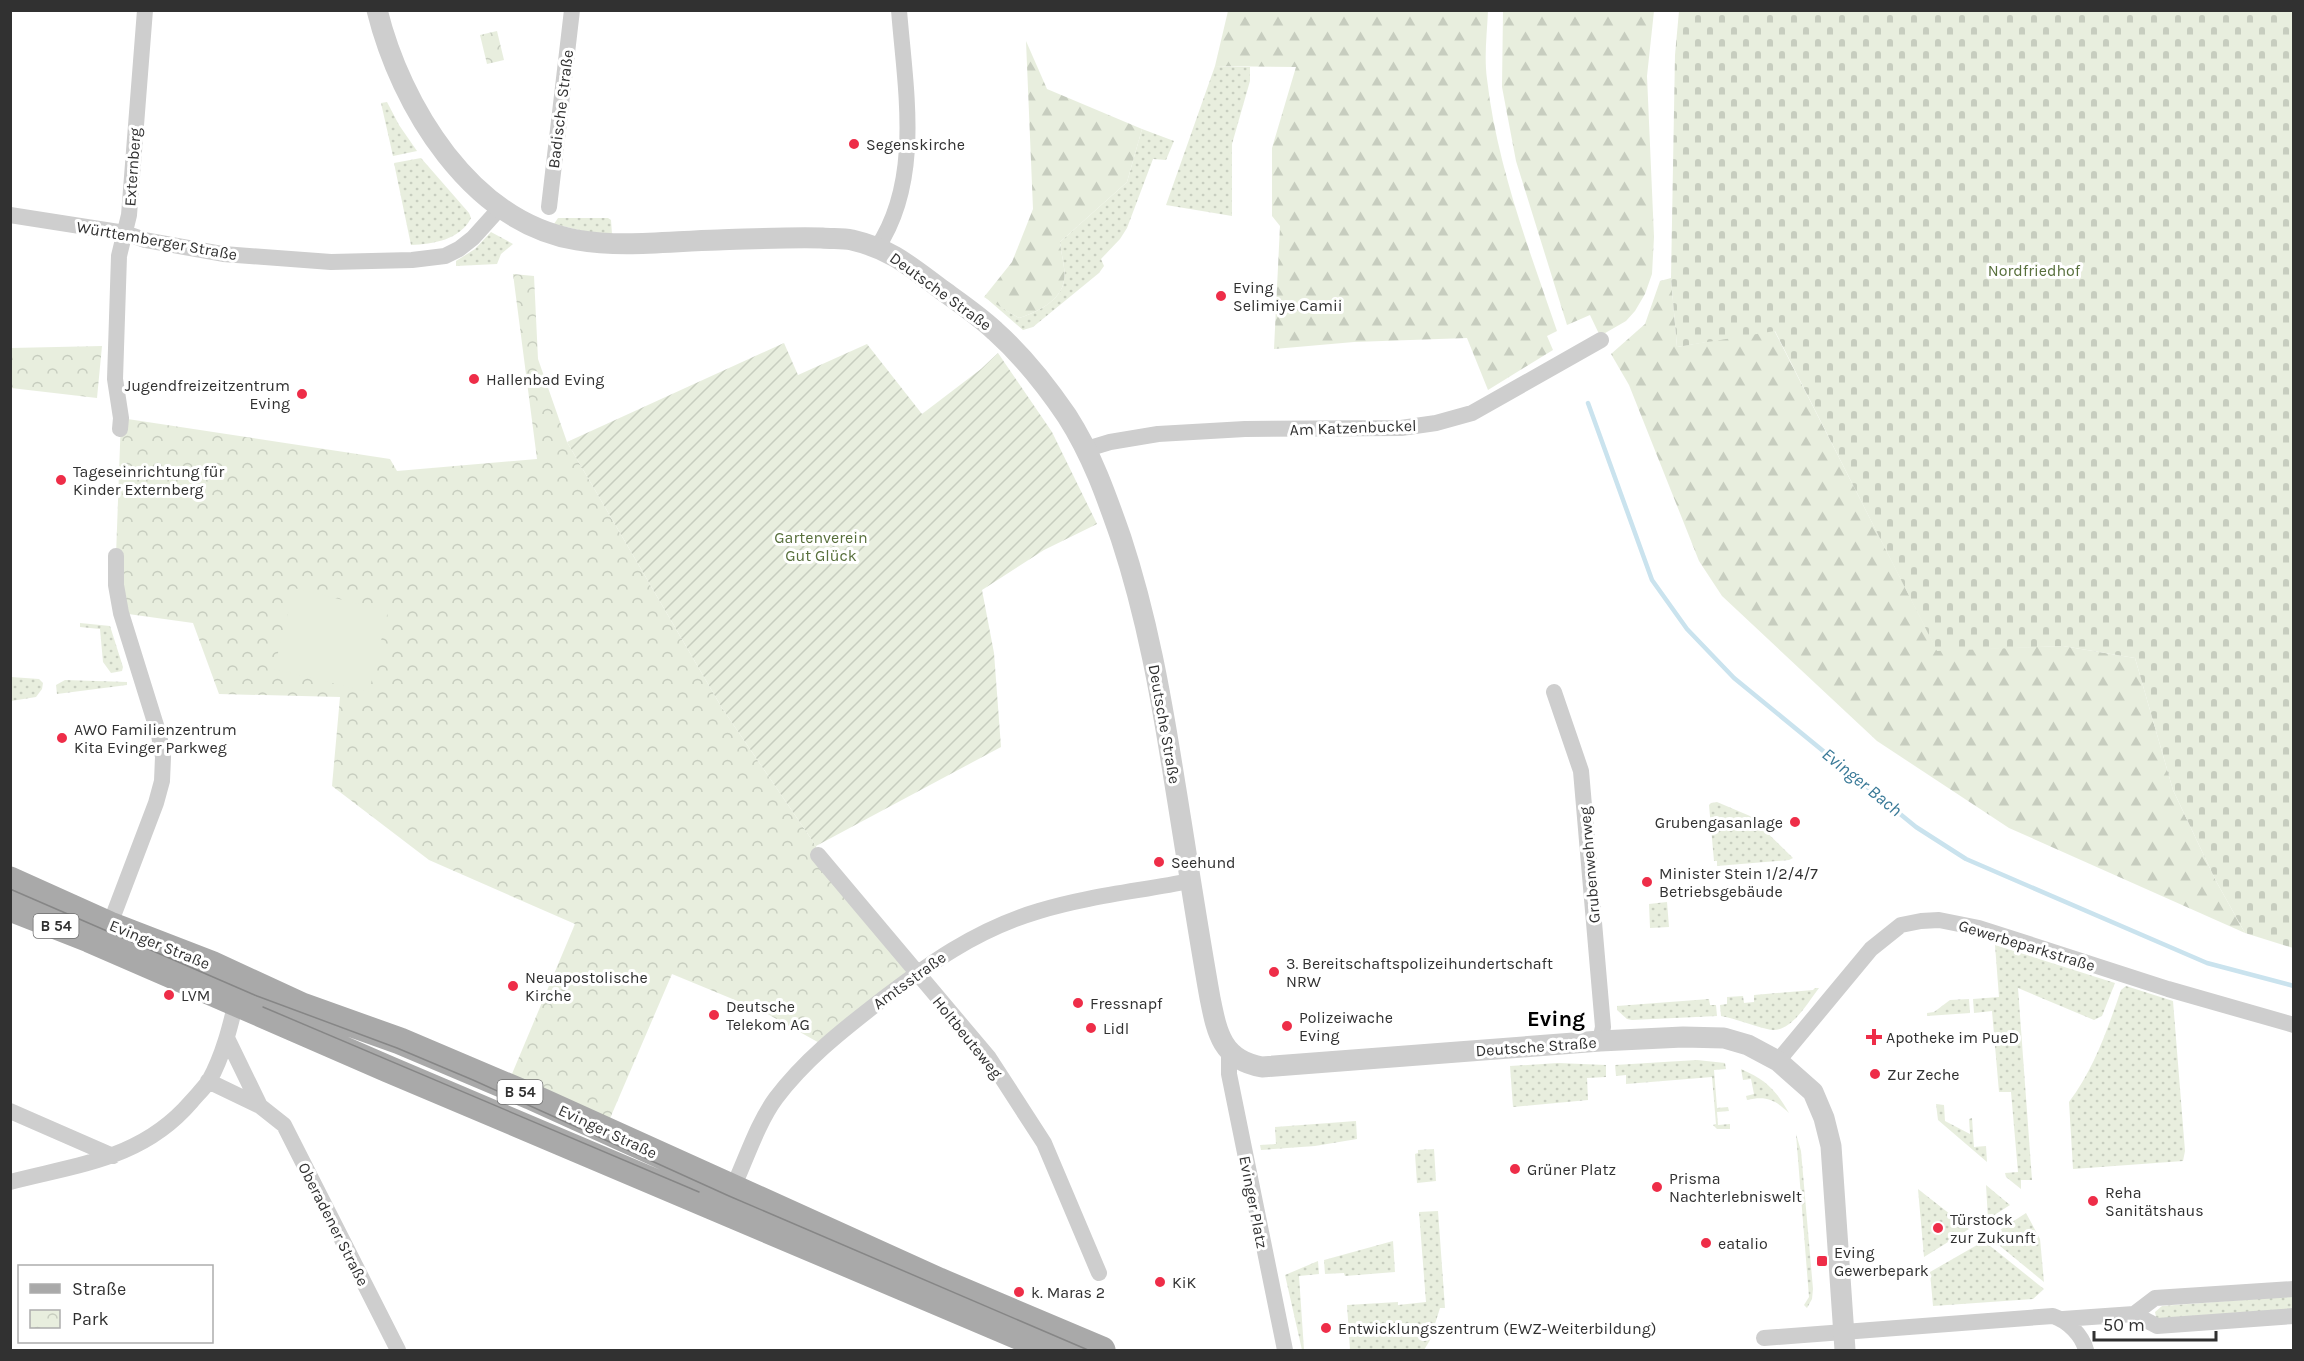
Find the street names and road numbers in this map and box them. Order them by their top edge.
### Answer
street label: Badische Straße [544,49,577,170]
street label: Externberg [120,127,145,207]
street label: Württemberger Straße [75,217,239,264]
street label: Deutsche Straße [886,248,995,335]
street label: Am Katzenbuckel [1289,416,1417,439]
street label: Deutsche Straße [1145,663,1184,785]
street label: Grubenwehrweg [1575,806,1604,924]
road number: B 54 [34,914,78,938]
street label: Evinger Straße [107,916,213,973]
street label: Gewerbeparkstraße [1956,916,2097,975]
street label: Amtsstraße [869,948,950,1013]
street label: Holtbeuteweg [929,992,1007,1082]
street label: Deutsche Straße [1475,1033,1597,1060]
road number: B 54 [498,1080,542,1104]
street label: Evinger Straße [555,1100,660,1163]
street label: Evinger Platz [1235,1154,1272,1250]
street label: Oberadener Straße [294,1159,373,1289]

